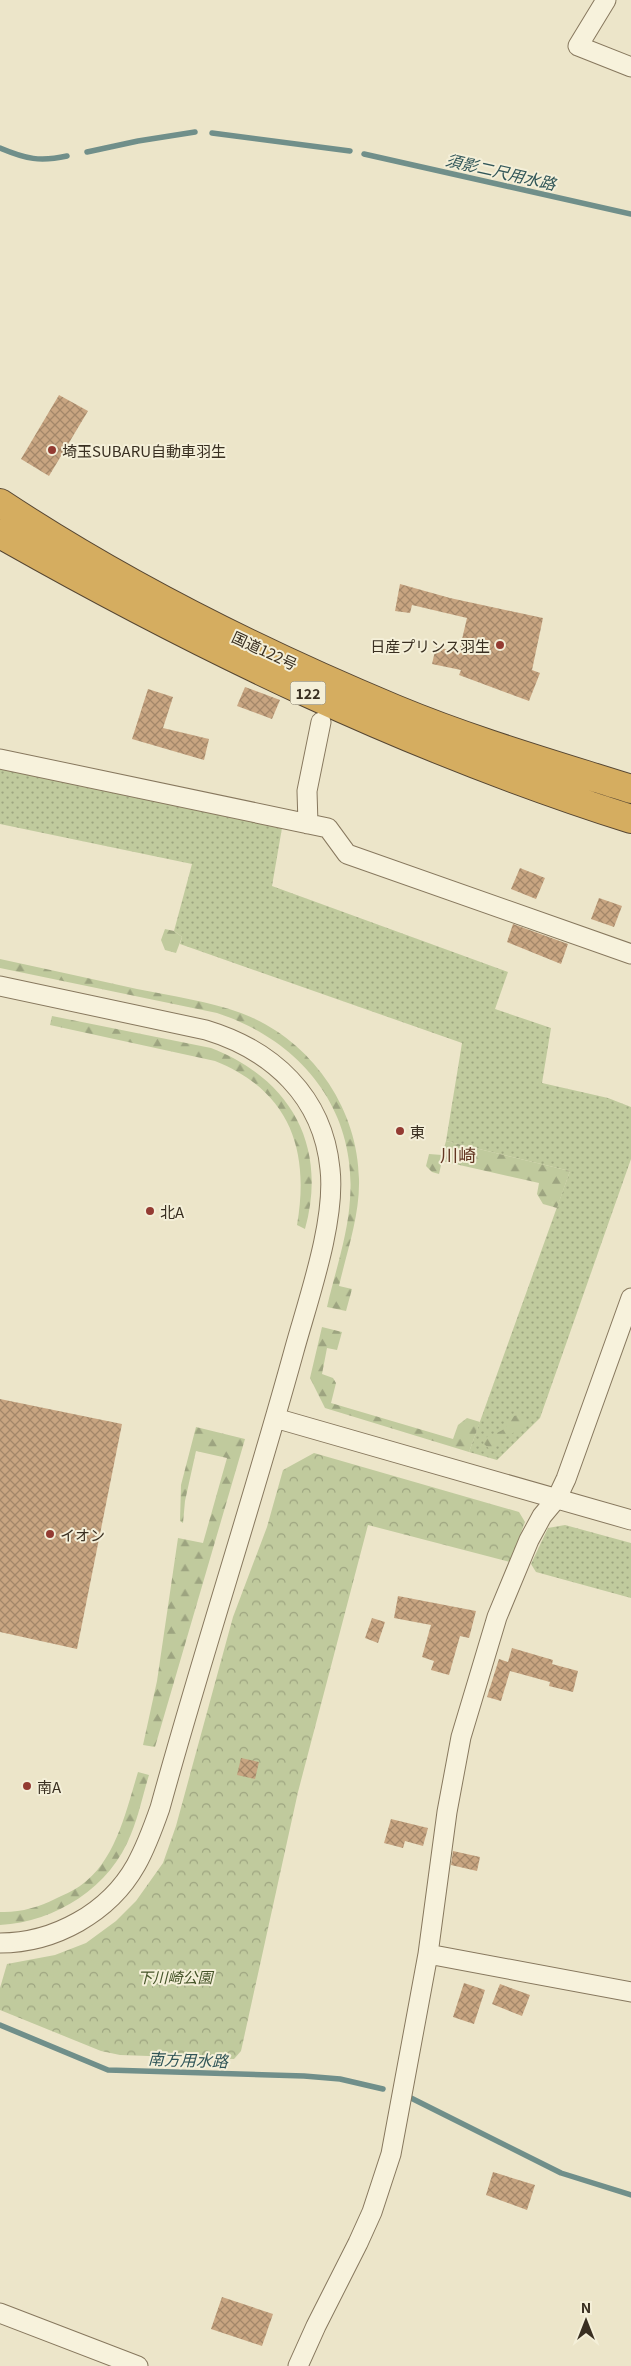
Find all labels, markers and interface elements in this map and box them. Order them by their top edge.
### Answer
water label: 須影二尺用水路 [444,147,560,196]
place label: 埼玉SUBARU自動車羽生 [62,440,226,461]
marker: 埼玉SUBARU自動車羽生 [46,444,58,456]
street label: 国道122号 [229,626,301,674]
place label: 日産プリンス羽生 [370,635,490,656]
marker: 日産プリンス羽生 [494,639,506,651]
road number: 122 [290,681,326,704]
place label: 東 [410,1121,425,1142]
marker: 東 [394,1125,406,1137]
district label: 川崎 [440,1141,476,1167]
place label: 北A [160,1201,185,1222]
marker: 北A [144,1205,156,1217]
place label: イオン [60,1524,105,1545]
marker: イオン [44,1528,56,1540]
place label: 南A [37,1776,62,1797]
marker: 南A [21,1780,33,1792]
park label: 下川崎公園 [137,1966,214,1987]
water label: 南方用水路 [148,2046,230,2072]
north arrow [561,2296,611,2346]
text: N [581,2297,591,2317]

